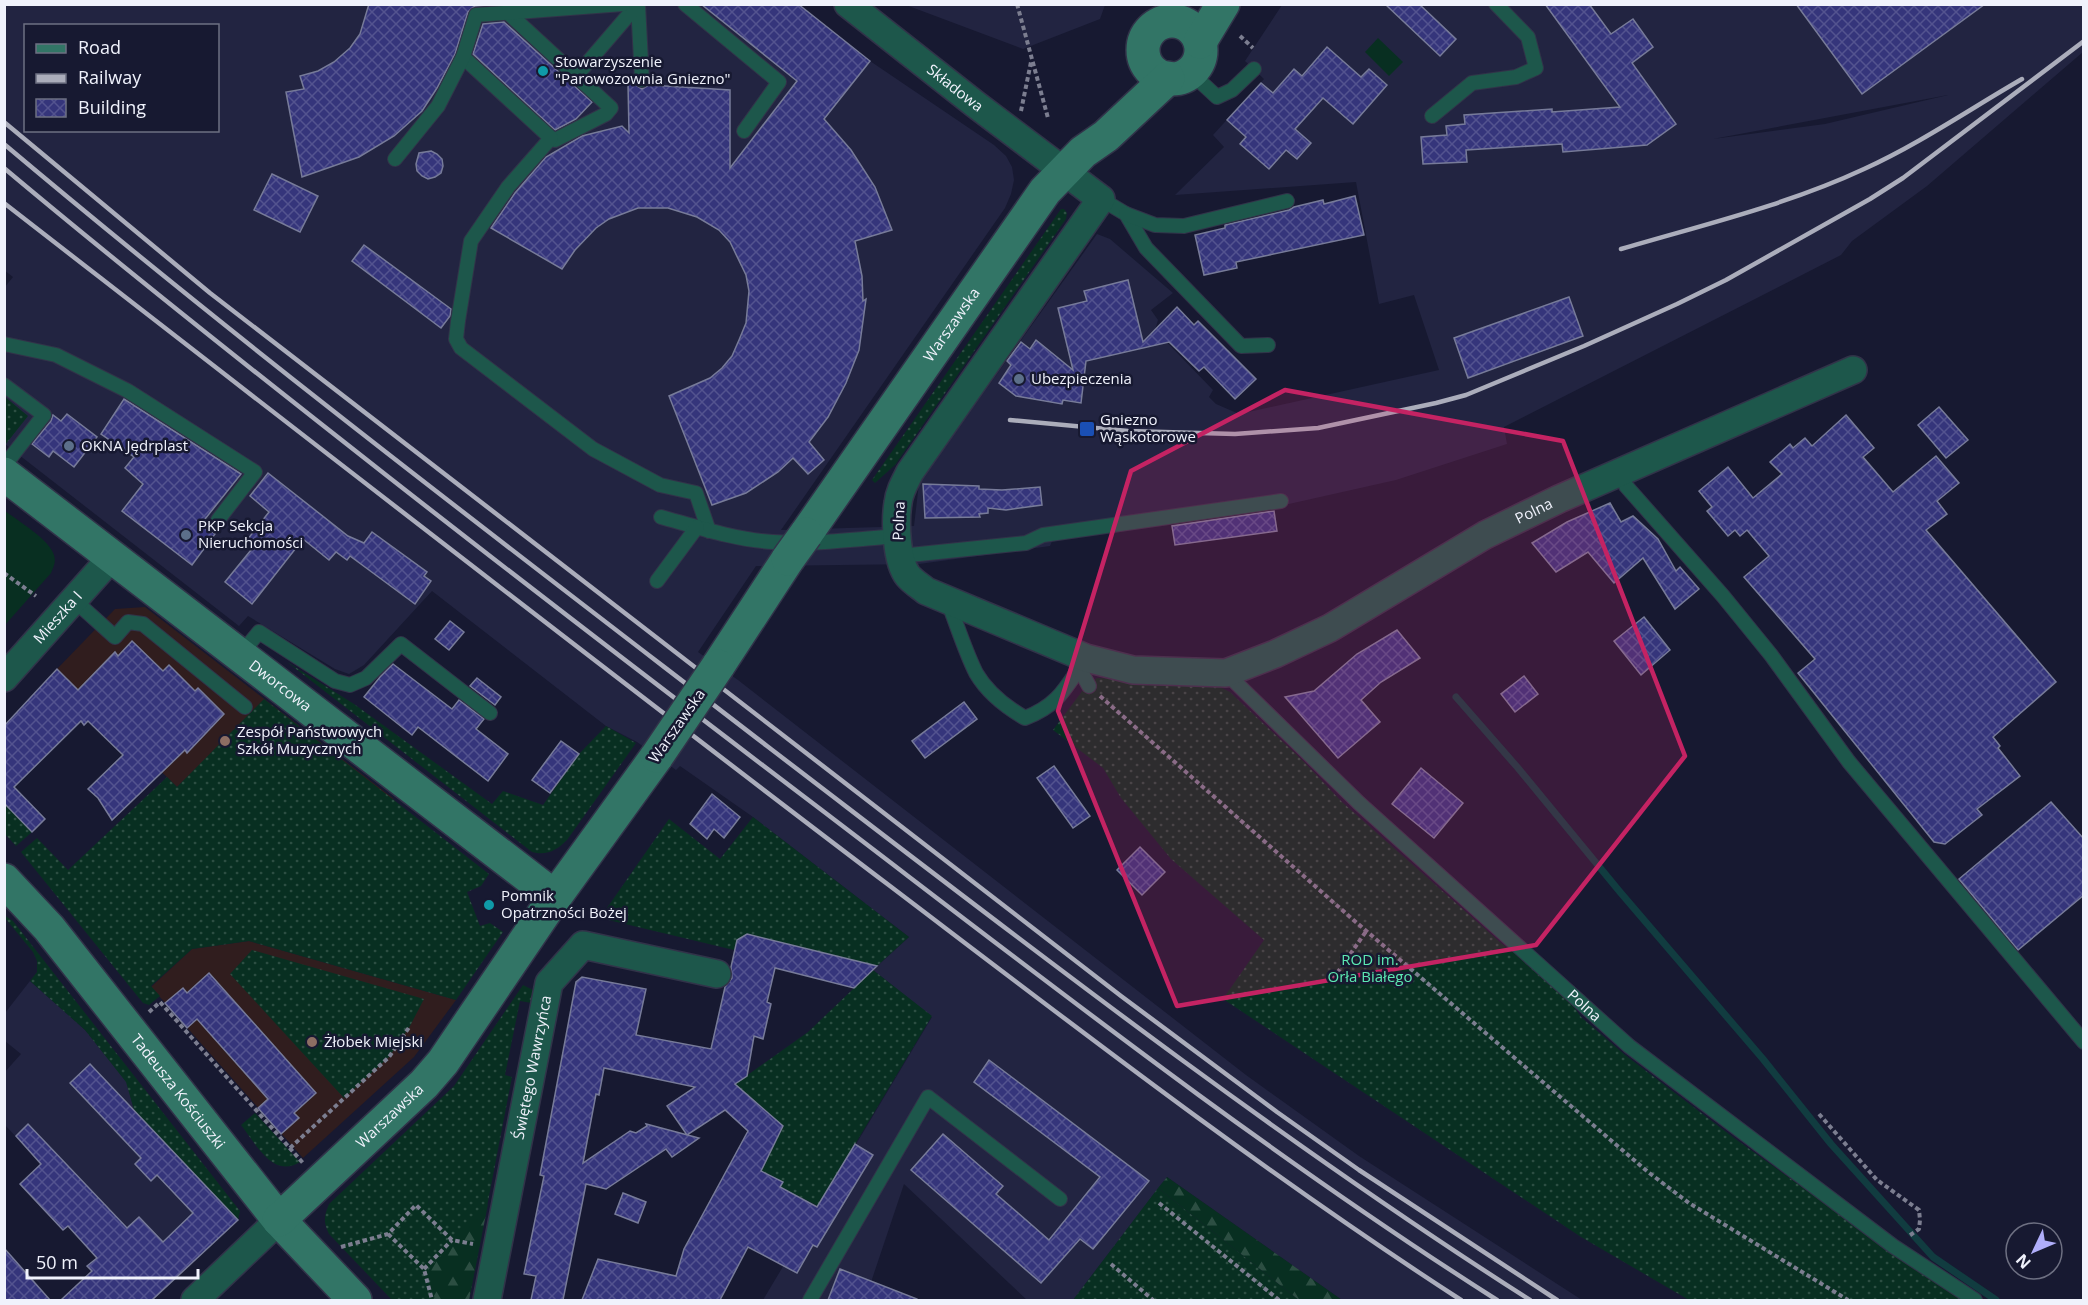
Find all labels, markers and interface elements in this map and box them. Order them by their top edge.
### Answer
legend [24,24,219,132]
text: Road [78,35,121,59]
place label: Stowarzyszenie "Parowozownia Gniezno" [555,51,731,88]
street label: Składowa [923,59,988,116]
marker: Stowarzyszenie "Parowozownia Gniezno" [536,64,550,78]
text: Railway [78,65,142,89]
text: Building [78,95,146,119]
street label: Warszawska [918,283,984,365]
place label: Ubezpieczenia [1031,368,1132,388]
marker: Ubezpieczenia [1012,372,1026,386]
place label: Gniezno Wąskotorowe [1100,409,1196,446]
marker: Gniezno Wąskotorowe [1078,420,1096,438]
place label: OKNA Jędrplast [81,435,188,455]
marker: OKNA Jędrplast [62,439,76,453]
street label: Polna [1511,493,1555,528]
street label: Polna [887,501,909,541]
place label: PKP Sekcja Nieruchomości [198,515,303,552]
marker: PKP Sekcja Nieruchomości [179,528,193,542]
street label: Mieszka I [28,586,86,648]
street label: Dworcowa [245,655,316,716]
street label: Warszawska [643,685,709,766]
place label: Zespół Państwowych Szkół Muzycznych [237,721,382,758]
marker: Zespół Państwowych Szkół Muzycznych [218,734,232,748]
place label: Pomnik Opatrzności Bożej [501,885,627,922]
marker: Pomnik Opatrzności Bożej [482,898,496,912]
park label: ROD im. Orła Białego [1327,949,1413,986]
street label: Polna [1564,984,1606,1026]
street label: Świętego Wawrzyńca [508,994,555,1141]
street label: Tadeusza Kościuszki [127,1029,230,1153]
place label: Żłobek Miejski [324,1031,423,1051]
marker: Żłobek Miejski [305,1035,319,1049]
street label: Warszawska [351,1079,427,1152]
north arrow [2004,1221,2064,1281]
scale bar [27,1242,198,1280]
text: N [2011,1249,2036,1274]
text: 50 m [36,1250,78,1274]

